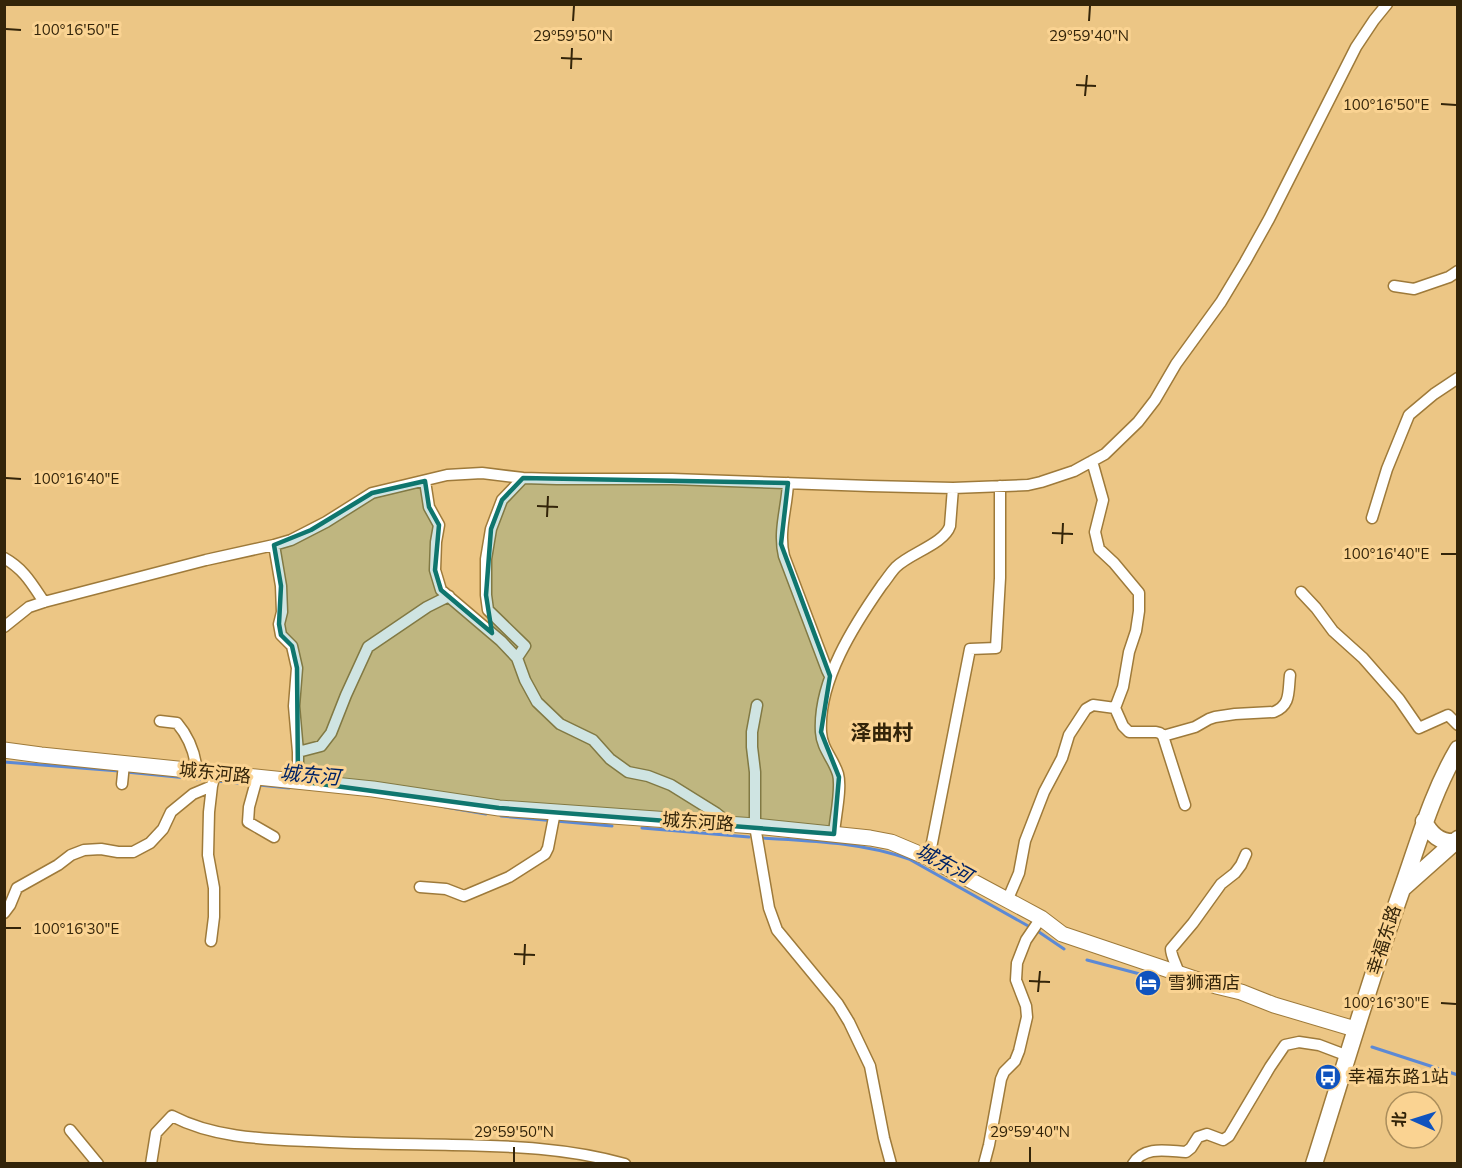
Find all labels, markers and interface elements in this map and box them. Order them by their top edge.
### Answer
text: 100°16'50"E [33,20,119,39]
text: 29°59'50"N [533,26,613,45]
text: 29°59'40"N [1049,26,1129,45]
text: 100°16'50"E [1343,95,1429,114]
text: 100°16'40"E [33,469,119,488]
text: 100°16'40"E [1343,544,1429,563]
district label: 泽曲村 [851,719,914,745]
street label: 城东河路 [178,757,252,788]
water label: 城东河 [279,759,345,790]
street label: 城东河路 [661,808,735,835]
water label: 城东河 [912,837,980,890]
street label: 幸福东路 [1361,902,1406,978]
text: 100°16'30"E [33,919,119,938]
hotel icon: 雪狮酒店 [1133,968,1163,998]
place label: 雪狮酒店 [1168,971,1240,994]
text: 100°16'30"E [1343,993,1429,1012]
bus stop icon: 幸福东路1站 [1313,1062,1343,1092]
place label: 幸福东路1站 [1348,1065,1449,1088]
north arrow [1384,1090,1444,1150]
text: 北 [1389,1111,1409,1128]
text: 29°59'50"N [474,1122,554,1141]
text: 29°59'40"N [990,1122,1070,1141]

